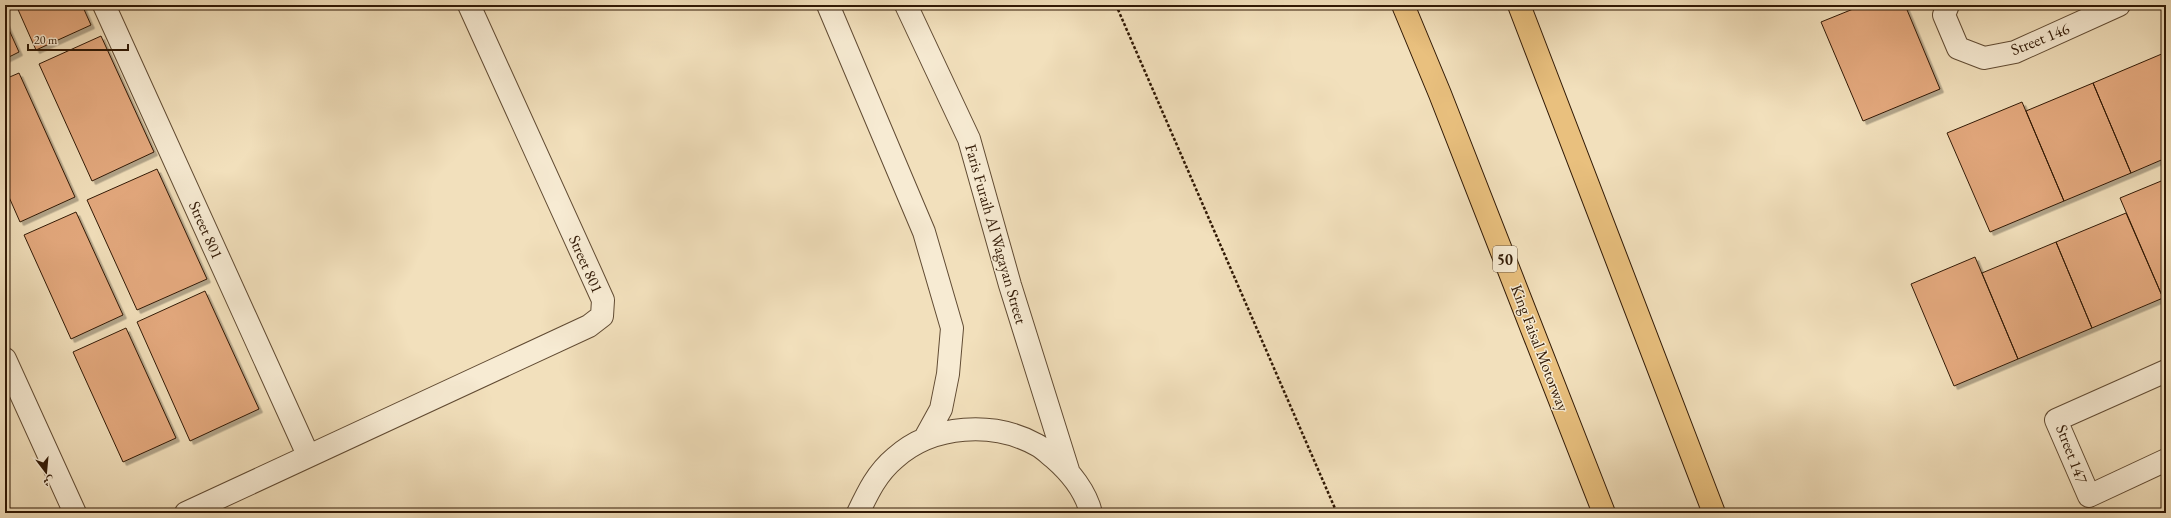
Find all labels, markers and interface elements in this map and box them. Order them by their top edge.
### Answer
street label: Street 146 [2008,18,2073,60]
scale bar [28,26,128,52]
text: 20 m [34,32,58,48]
street label: Faris Furaih Al Wagayan Street [960,142,1032,326]
street label: Street 801 [184,198,228,262]
street label: Street 801 [564,232,608,296]
road number: 50 [1493,246,1517,272]
street label: King Faisal Motorway [1506,282,1574,415]
street label: Street 147 [2051,422,2093,487]
north arrow [26,452,66,492]
text: ش [42,473,56,490]

